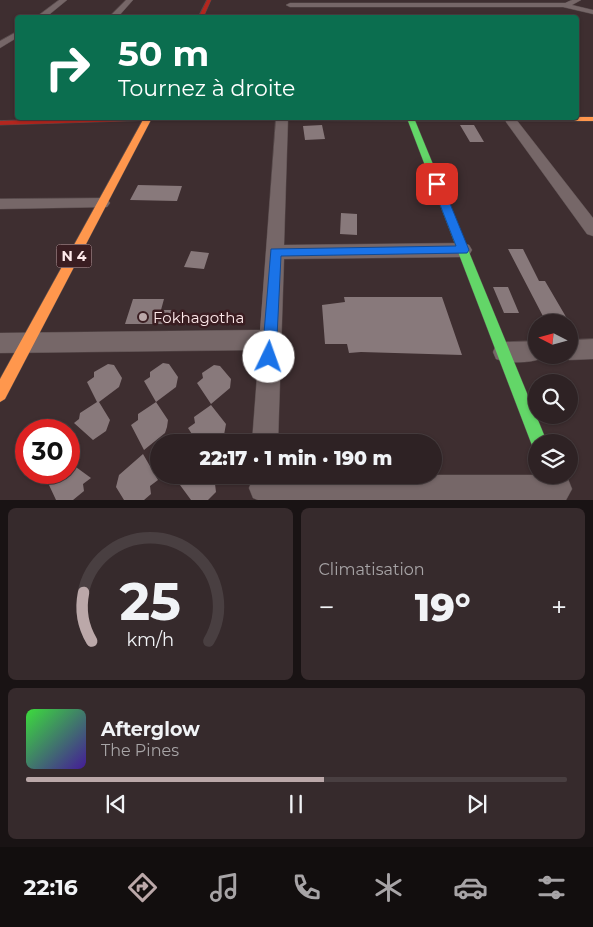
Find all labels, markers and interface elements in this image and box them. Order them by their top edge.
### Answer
text: 50 m [118,32,209,75]
icon: right [35,35,100,100]
text: Tournez à droite [118,75,295,102]
pin [416,163,458,205]
icon: arrive [423,170,451,198]
road number: N 4 [56,245,92,268]
place label: Fokhagotha [153,308,244,327]
marker: Fokhagotha [137,311,149,323]
north arrow [528,314,578,364]
map controls [528,314,578,484]
position arrow [242,330,294,382]
button: search [528,374,578,424]
speed limit sign: 30 [15,419,80,484]
button: layers [528,434,578,484]
text: 22:17 · 1 min · 190 m [200,447,392,470]
text: Climatisation [319,560,425,579]
text: 25 [119,570,181,633]
text: 19° [415,584,471,631]
text: − [319,590,335,624]
text: + [551,590,567,624]
text: km/h [126,629,174,650]
text: Afterglow [101,718,200,741]
text: The Pines [101,741,179,760]
icon: previous [102,790,130,818]
icon: pause [282,790,310,818]
icon: next [463,790,491,818]
icon: directions [125,870,160,905]
icon: music [207,870,242,905]
icon: phone [289,870,324,905]
icon: climate [371,870,406,905]
icon: car [453,870,488,905]
icon: filters [534,870,569,905]
text: 22:16 [23,874,78,901]

